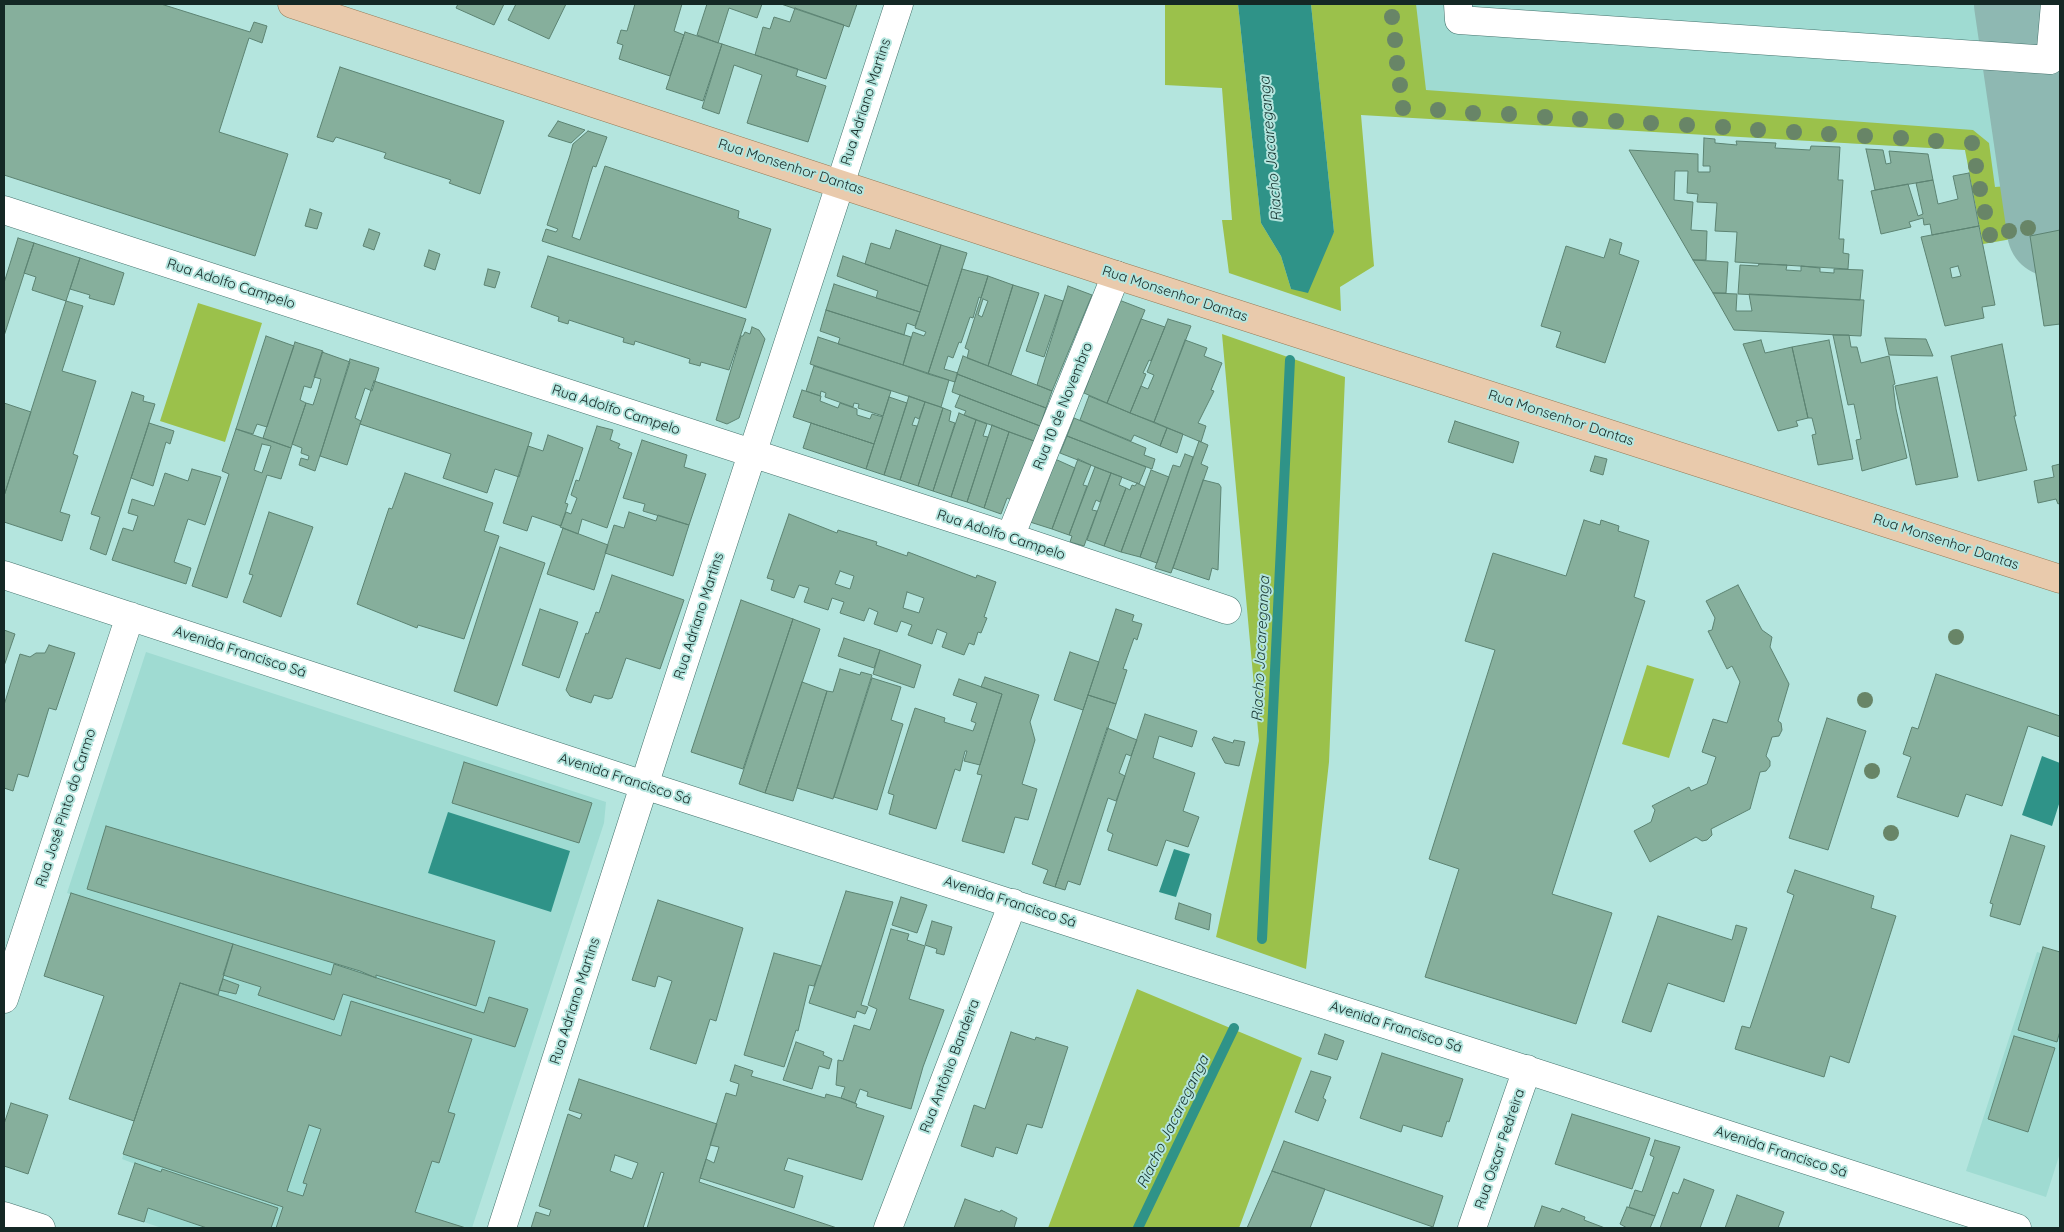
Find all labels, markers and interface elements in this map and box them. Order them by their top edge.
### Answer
street label: Rua Adriano Martins [838,37,894,167]
water label: Riacho Jacareganga [1256,76,1286,222]
street label: Rua Monsenhor Dantas [716,135,866,199]
street label: Rua Adolfo Campelo [165,255,297,313]
street label: Rua Monsenhor Dantas [1100,262,1250,326]
street label: Rua 10 de Novembro [1030,340,1096,472]
street label: Rua Adolfo Campelo [550,381,682,439]
street label: Rua Monsenhor Dantas [1486,386,1636,450]
street label: Rua Adolfo Campelo [935,506,1067,564]
street label: Rua Monsenhor Dantas [1871,510,2021,574]
street label: Rua Adriano Martins [671,551,727,681]
water label: Riacho Jacareganga [1248,576,1274,722]
street label: Avenida Francisco Sá [172,623,308,681]
street label: Rua José Pinto do Carmo [32,727,100,889]
street label: Avenida Francisco Sá [557,750,693,808]
street label: Avenida Francisco Sá [942,873,1078,931]
street label: Rua Adriano Martins [547,936,603,1066]
street label: Rua Antônio Bandeira [917,997,983,1135]
street label: Avenida Francisco Sá [1328,998,1464,1056]
water label: Riacho Jacareganga [1133,1053,1213,1191]
street label: Rua Oscar Pedreira [1472,1087,1528,1211]
street label: Avenida Francisco Sá [1713,1123,1849,1181]

